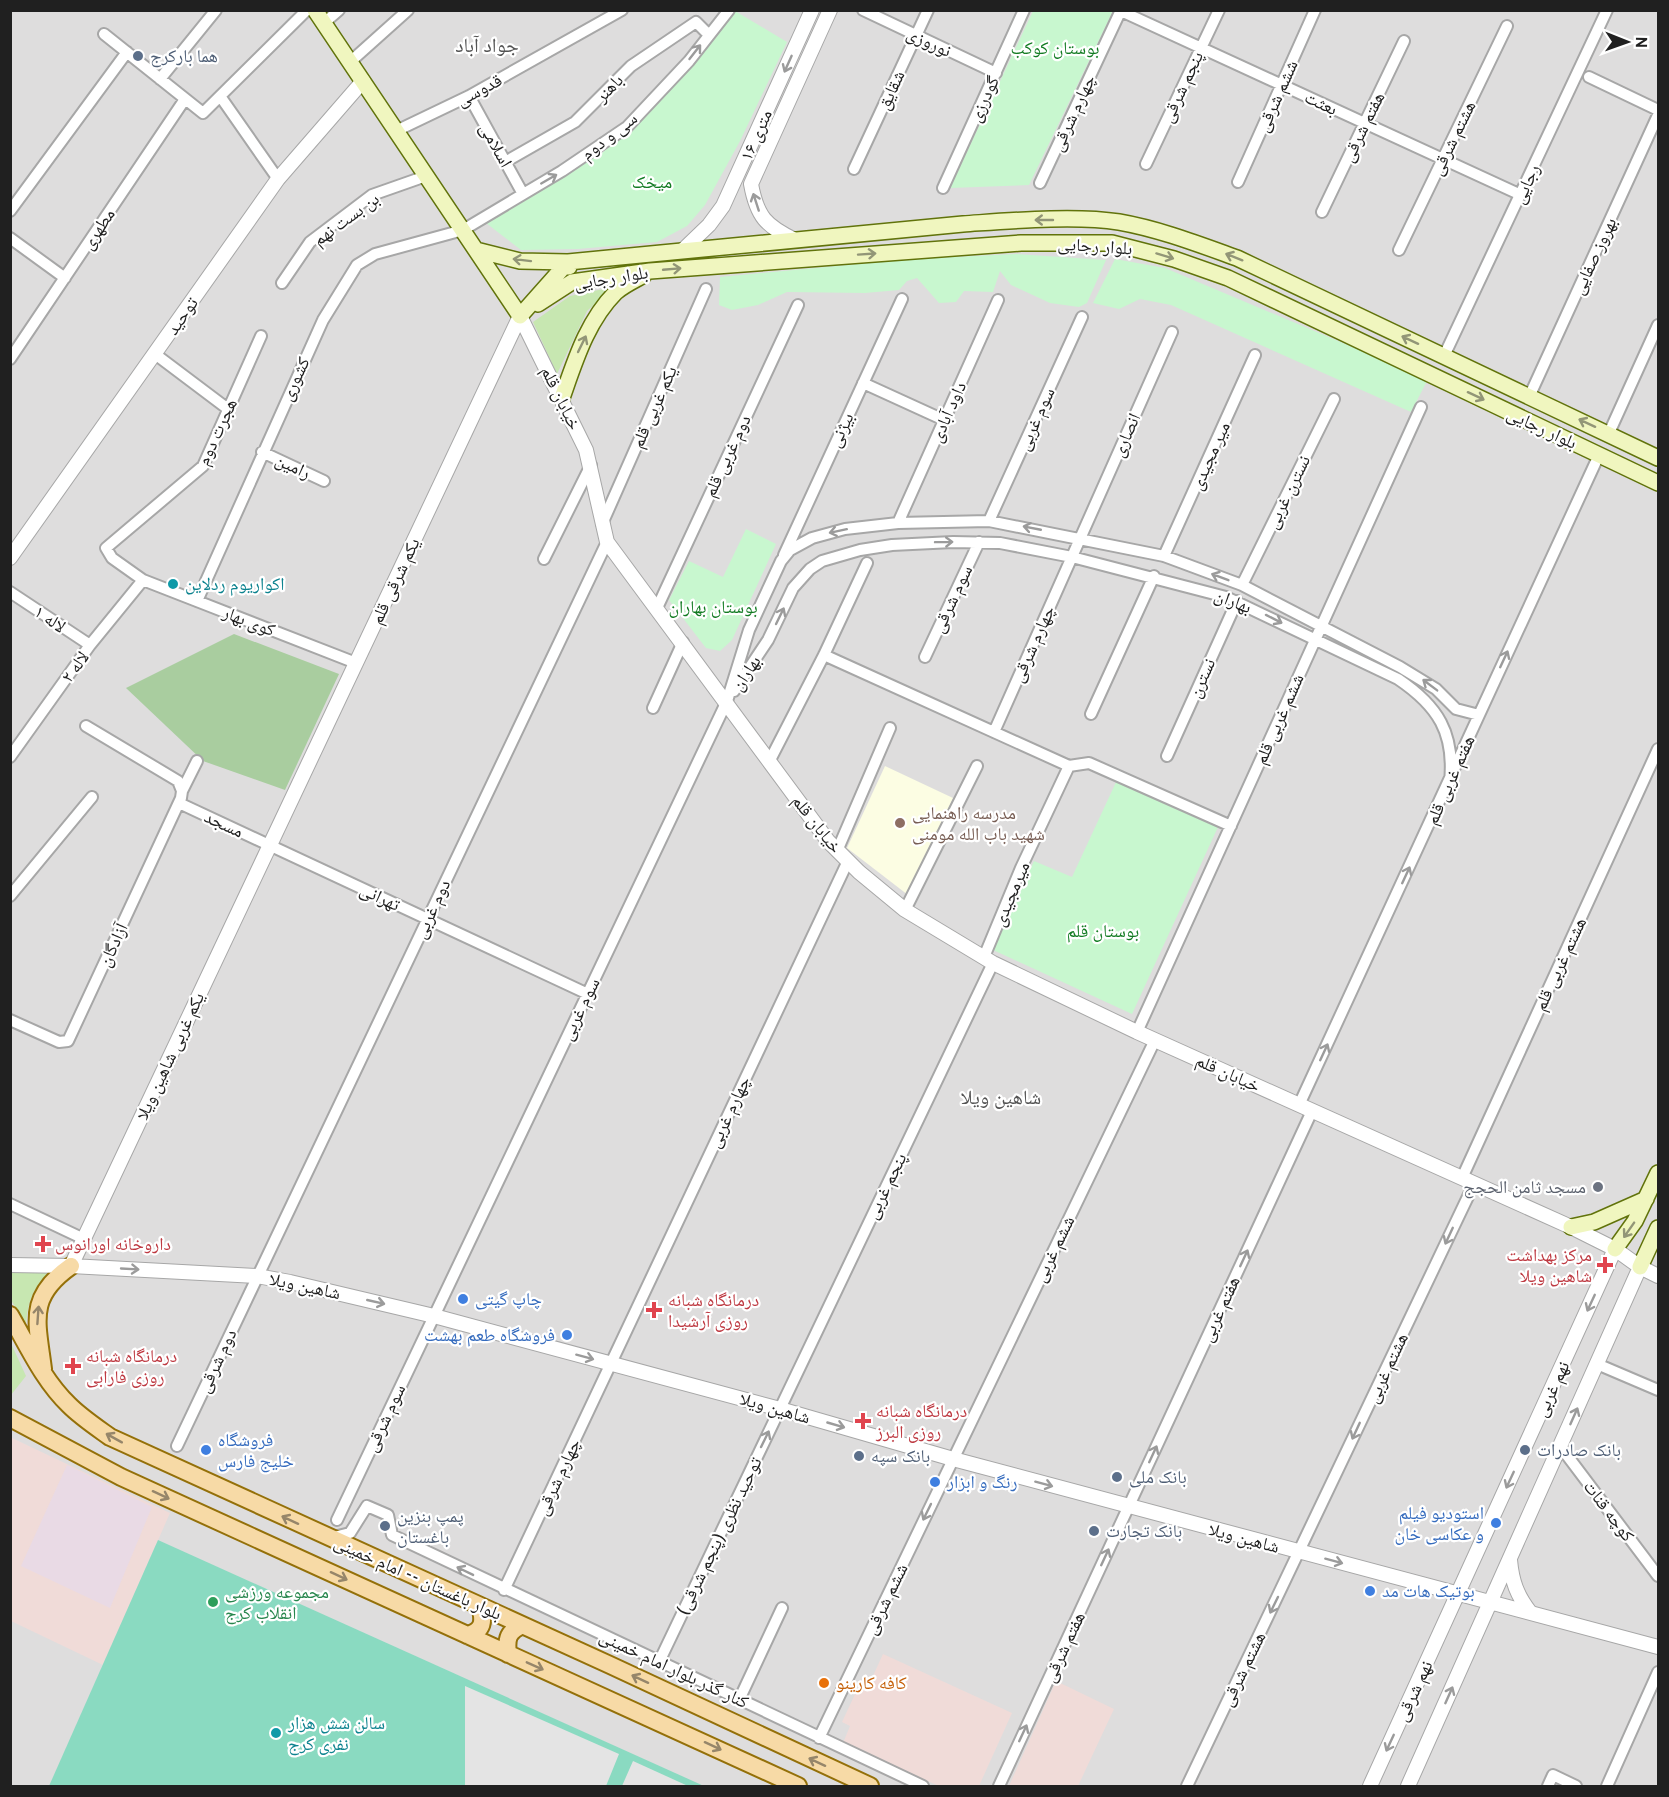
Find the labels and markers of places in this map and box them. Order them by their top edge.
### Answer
place label: هما بارکرج [150,46,218,69]
marker: هما بارکرج [131,49,145,63]
place label: اکواریوم ردلاین [185,574,284,597]
marker: اکواریوم ردلاین [166,577,180,591]
place label: مدرسه راهنمایی شهید باب الله مومنی [912,803,1045,847]
marker: مدرسه راهنمایی شهید باب الله مومنی [893,816,907,830]
place label: مسجد ثامن الحجج [1463,1177,1586,1200]
marker: مسجد ثامن الحجج [1591,1180,1605,1194]
place label: داروخانه اورانوس [55,1234,171,1257]
marker: داروخانه اورانوس [36,1237,50,1251]
place label: مرکز بهداشت شاهین ویلا [1506,1245,1592,1289]
marker: مرکز بهداشت شاهین ویلا [1596,1256,1614,1274]
place label: چاپ گیتی [475,1289,542,1312]
place label: درمانگاه شبانه روزی آرشیدا [668,1290,759,1334]
marker: چاپ گیتی [456,1292,470,1306]
marker: درمانگاه شبانه روزی آرشیدا [645,1301,663,1319]
place label: فروشگاه طعم بهشت [424,1325,555,1348]
marker: فروشگاه طعم بهشت [560,1328,574,1342]
place label: درمانگاه شبانه روزی فارابی [86,1346,177,1390]
marker: درمانگاه شبانه روزی فارابی [64,1357,82,1375]
place label: درمانگاه شبانه روزی البرز [875,1401,967,1445]
marker: درمانگاه شبانه روزی البرز [854,1412,872,1430]
place label: فروشگاه خلیج فارس [218,1430,294,1474]
place label: بانک صادرات [1537,1440,1621,1463]
marker: فروشگاه خلیج فارس [199,1443,213,1457]
marker: بانک صادرات [1518,1443,1532,1457]
place label: بانک سپه [871,1446,930,1469]
marker: بانک سپه [852,1449,866,1463]
place label: بانک ملی [1129,1467,1187,1490]
marker: بانک ملی [1110,1470,1124,1484]
place label: رنگ و ابزار [946,1472,1018,1495]
marker: رنگ و ابزار [928,1475,942,1489]
place label: استودیو فیلم و عکاسی خان [1394,1503,1484,1547]
place label: پمپ بنزین باغستان [397,1506,464,1550]
marker: استودیو فیلم و عکاسی خان [1489,1516,1503,1530]
marker: پمپ بنزین باغستان [378,1519,392,1533]
place label: بانک تجارت [1106,1521,1182,1544]
marker: بانک تجارت [1087,1524,1101,1538]
place label: بوتیک هات مد [1382,1581,1475,1604]
place label: مجموعه ورزشی انقلاب کرج [225,1582,329,1626]
marker: بوتیک هات مد [1363,1584,1377,1598]
marker: مجموعه ورزشی انقلاب کرج [206,1595,220,1609]
place label: کافه کارینو [836,1673,907,1696]
marker: کافه کارینو [817,1676,831,1690]
place label: سالن شش هزار نفری کرج [287,1713,385,1757]
marker: سالن شش هزار نفری کرج [269,1726,283,1740]

